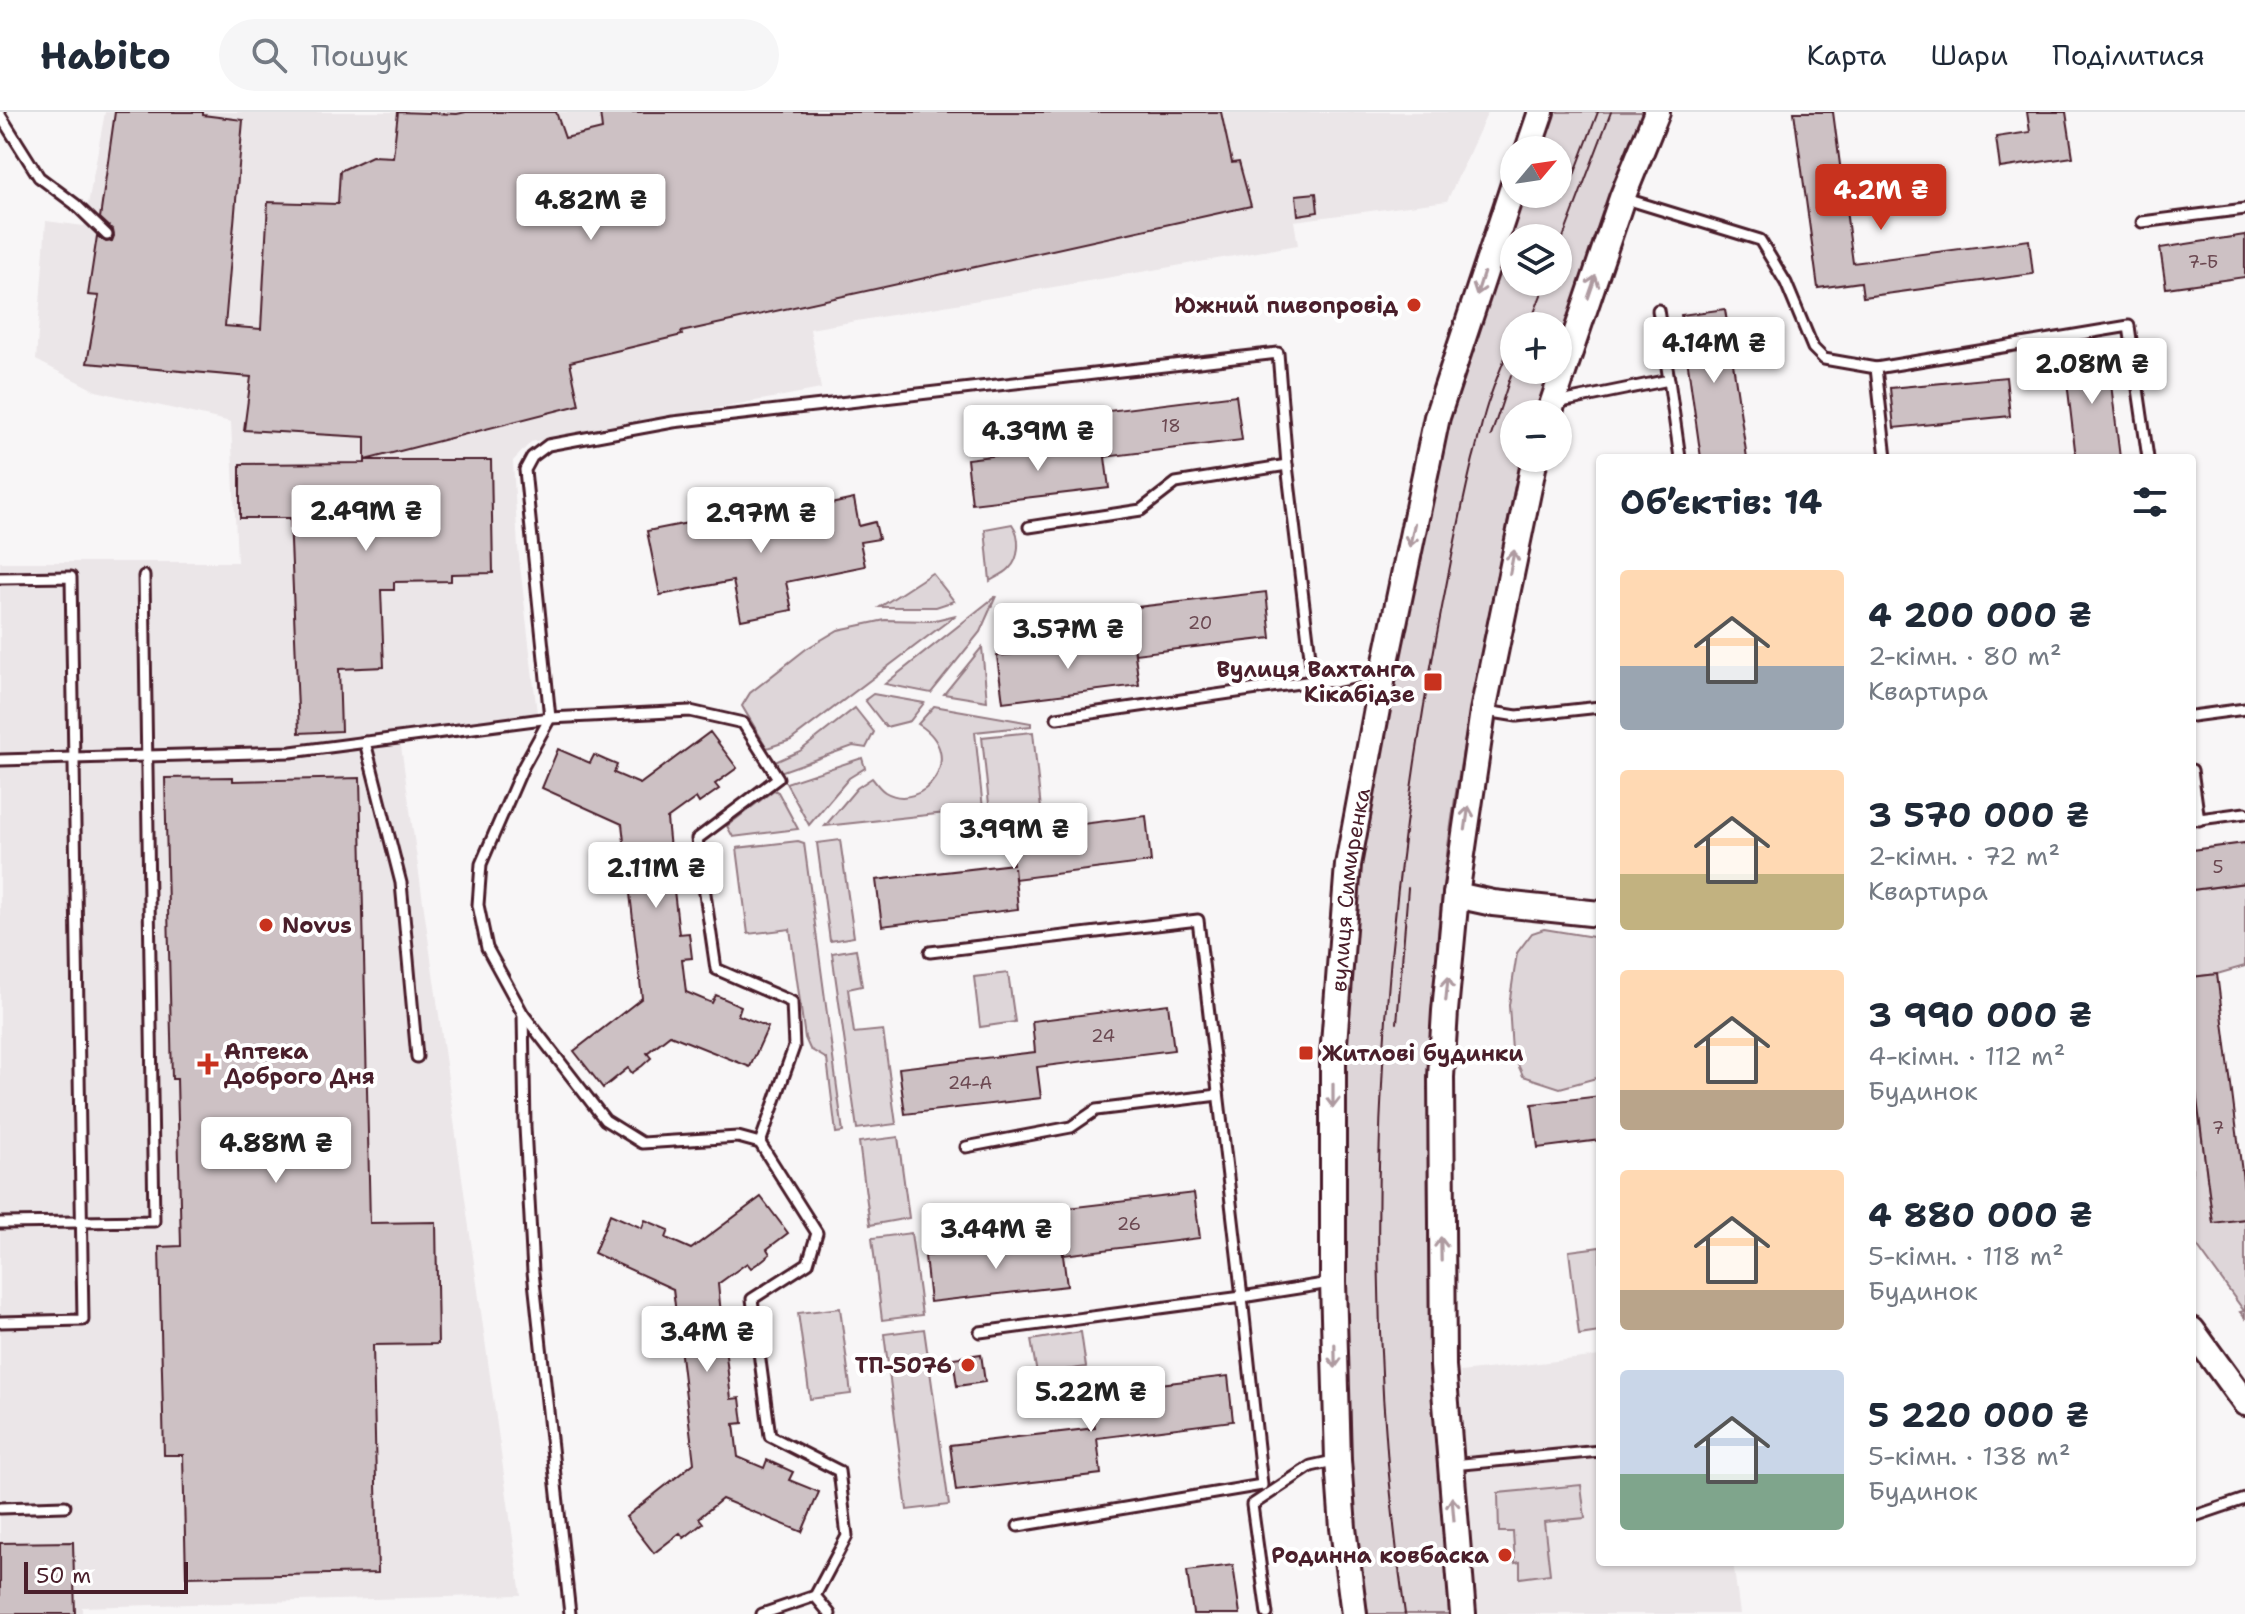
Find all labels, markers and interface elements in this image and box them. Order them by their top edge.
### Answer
search box [219,19,779,91]
text: Habito [40,30,171,81]
icon: search [247,33,291,77]
text: Пошук [311,35,408,76]
text: Карта [1806,36,1887,74]
text: Шари [1931,36,2008,74]
text: Поділитися [2052,36,2205,74]
north arrow [1500,136,1572,208]
map controls [1500,136,1572,472]
pin: 4.2M ₴ [1816,164,1946,232]
text: 4.2M ₴ [1833,172,1929,207]
pin: 4.82M ₴ [517,174,665,242]
text: 4.82M ₴ [534,182,648,217]
button: layers [1500,224,1572,296]
house number: 7-Б [2188,250,2218,274]
one-way arrow [1471,272,1486,297]
one-way arrow [1585,275,1600,300]
place label: Южний пивопровід [1175,291,1399,320]
marker: Южний пивопровід [1405,296,1423,314]
button: + [1500,312,1572,384]
pin: 4.14M ₴ [1640,317,1788,385]
text: 4.14M ₴ [1662,325,1766,360]
pin: 2.08M ₴ [2018,338,2166,406]
text: 2.08M ₴ [2035,346,2149,381]
button: − [1500,400,1572,472]
pin: 4.39M ₴ [964,405,1112,473]
text: 4.39M ₴ [982,413,1094,448]
house number: 18 [1161,414,1181,438]
text: Об’єктів: 14 [1620,479,1822,525]
icon: filters [2128,480,2172,524]
pin: 2.49M ₴ [292,485,440,553]
pin: 2.97M ₴ [687,487,835,555]
text: 2.49M ₴ [310,493,422,528]
text: 2.97M ₴ [705,495,817,530]
one-way arrow [1404,522,1419,547]
one-way arrow [1506,550,1521,575]
text: 4 200 000 ₴ [1868,592,2092,638]
icon: home [1684,602,1780,698]
pin: 3.57M ₴ [994,603,1142,671]
text: 3.57M ₴ [1012,611,1124,646]
house number: 20 [1188,611,1212,635]
text: 2-кімн. · 80 m² [1868,638,2062,673]
place label: Вулиця Вахтанга Кікабідзе [1216,655,1415,709]
marker: Вулиця Вахтанга Кікабідзе [1422,671,1444,693]
text: Квартира [1868,673,1988,708]
street label: вулиця Симиренка [1324,785,1377,993]
text: 3 570 000 ₴ [1868,792,2089,838]
icon: home [1684,802,1780,898]
pin: 3.99M ₴ [940,803,1088,871]
one-way arrow [1460,806,1475,831]
text: 3.99M ₴ [958,811,1070,846]
text: 2-кімн. · 72 m² [1868,838,2060,873]
pin: 2.11M ₴ [582,842,730,910]
text: 2.11M ₴ [606,850,706,885]
house number: 5 [2212,855,2224,879]
text: Квартира [1868,873,1988,908]
place label: Novus [282,911,352,940]
marker: Novus [257,916,275,934]
one-way arrow [1440,976,1455,1003]
text: 3 990 000 ₴ [1868,992,2092,1038]
icon: home [1684,1002,1780,1098]
house number: 24 [1091,1024,1115,1048]
place label: Аптека Доброго Дня [224,1037,375,1091]
text: 4-кімн. · 112 m² [1868,1038,2066,1073]
place label: Житлові будинки [1322,1039,1524,1068]
marker: Житлові будинки [1297,1044,1315,1062]
marker: Аптека Доброго Дня [199,1055,217,1073]
house number: 24-А [948,1071,992,1095]
text: Будинок [1868,1073,1978,1108]
one-way arrow [1325,1082,1341,1109]
house number: 7 [2212,1116,2224,1140]
pin: 4.88M ₴ [202,1117,350,1185]
text: 4.88M ₴ [219,1125,333,1160]
text: 4 880 000 ₴ [1868,1192,2093,1238]
icon: home [1684,1202,1780,1298]
pin: 3.44M ₴ [922,1203,1070,1271]
text: 3.44M ₴ [939,1211,1053,1246]
house number: 26 [1117,1212,1141,1236]
one-way arrow [1433,1236,1449,1263]
text: 5-кімн. · 118 m² [1868,1238,2064,1273]
text: Будинок [1868,1273,1978,1308]
pin: 3.4M ₴ [642,1306,772,1374]
text: 3.4M ₴ [660,1314,754,1349]
one-way arrow [1327,1342,1343,1369]
place label: ТП-5076 [855,1351,952,1380]
marker: ТП-5076 [959,1356,977,1374]
pin: 5.22M ₴ [1017,1366,1165,1434]
text: 5.22M ₴ [1035,1374,1147,1409]
text: 5 220 000 ₴ [1868,1392,2089,1438]
icon: home [1684,1402,1780,1498]
text: 5-кімн. · 138 m² [1868,1438,2071,1473]
text: Будинок [1868,1473,1978,1508]
one-way arrow [1445,1496,1460,1522]
place label: Родинна ковбаска [1271,1541,1489,1570]
marker: Родинна ковбаска [1496,1546,1514,1564]
scale bar [24,1558,188,1594]
text: 50 m [36,1561,91,1590]

